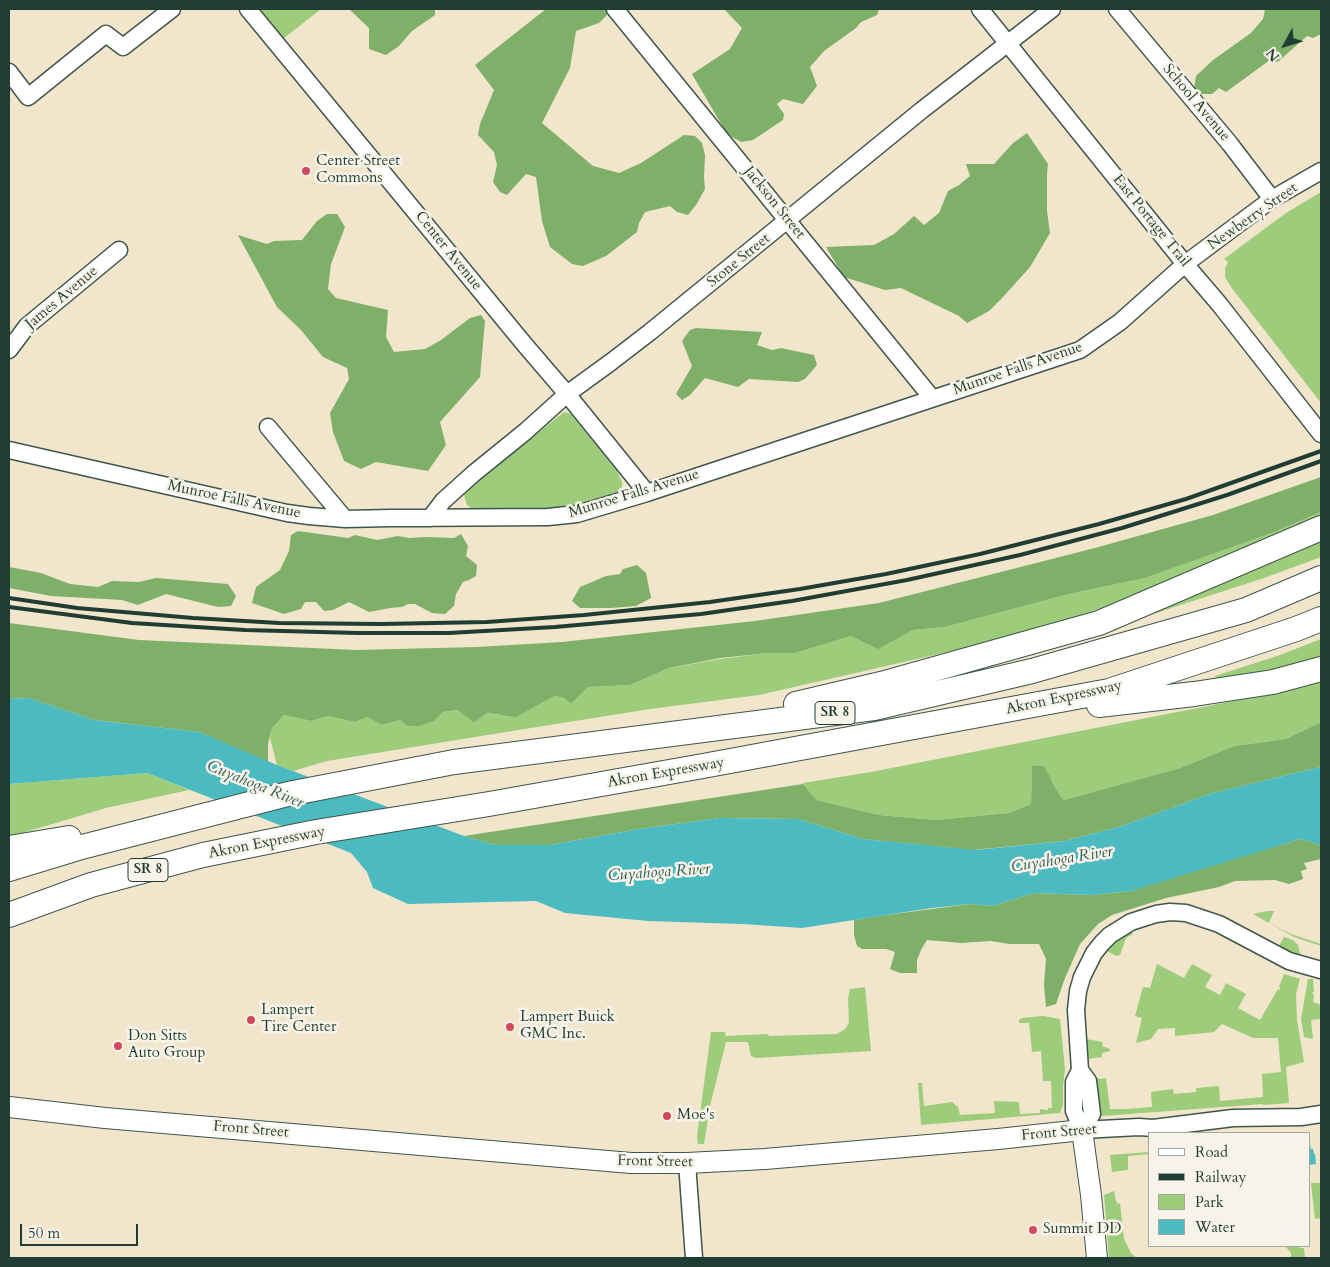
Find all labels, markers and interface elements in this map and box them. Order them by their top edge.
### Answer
north arrow [1260,20,1310,70]
text: N [1262,44,1284,65]
street label: School Avenue [1158,61,1234,145]
place label: Center Street Commons [316,153,400,188]
street label: Jackson Street [739,163,809,243]
marker: Center Street Commons [300,165,312,177]
street label: East Portage Trail [1108,171,1194,271]
street label: Newberry Street [1205,179,1301,255]
street label: Center Avenue [411,208,485,294]
street label: Stone Street [704,230,774,292]
street label: James Avenue [22,263,102,333]
street label: Munroe Falls Avenue [951,338,1085,400]
street label: Munroe Falls Avenue [567,466,701,522]
street label: Munroe Falls Avenue [166,477,302,523]
street label: Akron Expressway [1004,677,1124,719]
road number: SR 8 [815,701,855,724]
street label: Akron Expressway [606,754,726,792]
water label: Cuyahoga River [204,757,306,813]
street label: Akron Expressway [207,823,327,863]
water label: Cuyahoga River [1010,843,1114,877]
road number: SR 8 [128,858,168,882]
water label: Cuyahoga River [607,860,711,886]
place label: Lampert Tire Center [261,1002,336,1037]
place label: Lampert Buick GMC Inc. [520,1009,615,1044]
marker: Lampert Tire Center [245,1014,257,1026]
marker: Lampert Buick GMC Inc. [504,1021,516,1033]
place label: Don Sitts Auto Group [128,1028,205,1063]
marker: Don Sitts Auto Group [112,1040,124,1052]
place label: Moe's [677,1107,714,1125]
marker: Moe's [661,1110,673,1122]
street label: Front Street [213,1118,289,1142]
street label: Front Street [1021,1121,1097,1145]
legend [1148,1132,1310,1247]
text: Road [1195,1142,1228,1162]
street label: Front Street [617,1152,693,1172]
text: Railway [1195,1167,1246,1187]
text: Park [1195,1192,1224,1212]
scale bar [22,1214,140,1246]
text: Water [1195,1217,1235,1237]
place label: Summit DD [1043,1221,1121,1239]
text: 50 m [28,1223,60,1243]
marker: Summit DD [1027,1224,1039,1236]

